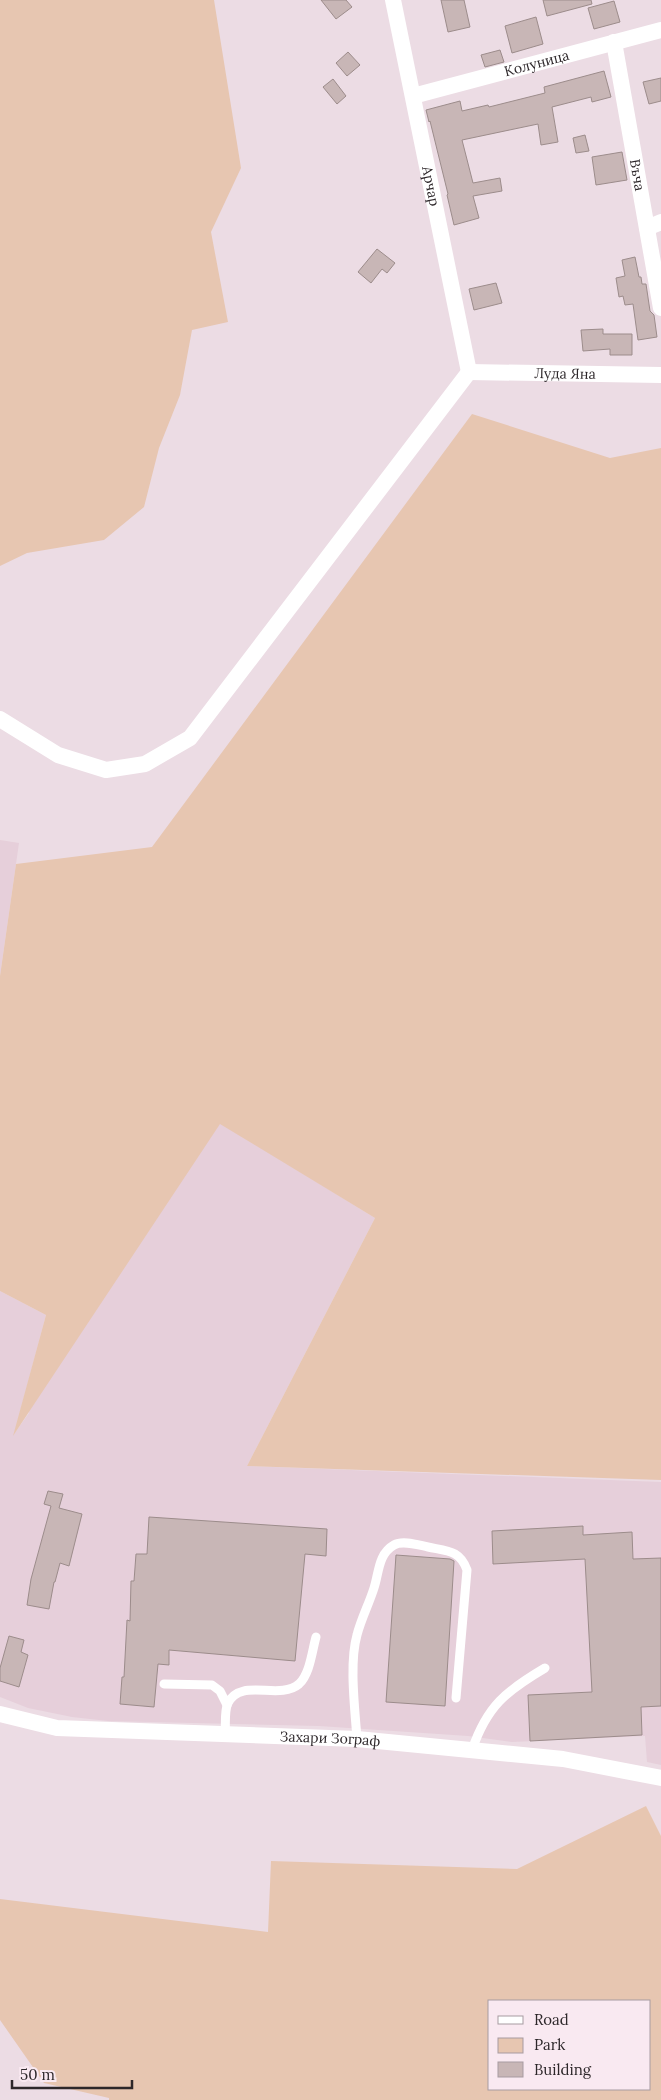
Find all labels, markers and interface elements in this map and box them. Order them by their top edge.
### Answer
street label: Колуница [502,46,571,80]
street label: Въча [626,158,649,192]
street label: Арчар [418,164,444,208]
street label: Луда Яна [534,364,596,383]
street label: Захари Зограф [279,1727,381,1750]
legend [488,2000,651,2090]
text: Road [534,2010,569,2029]
text: Park [534,2035,565,2054]
scale bar [12,2058,132,2090]
text: Building [534,2060,592,2079]
text: 50 m [20,2065,55,2084]

